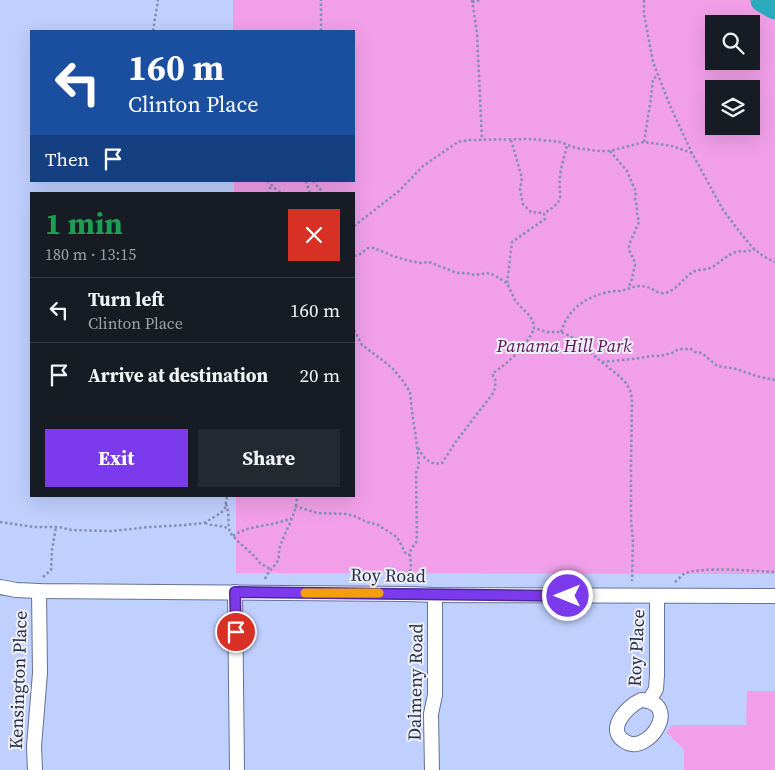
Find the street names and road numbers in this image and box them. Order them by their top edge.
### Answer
street label: Roy Road [350,562,426,588]
street label: Roy Place [621,609,651,687]
street label: Kensington Place [3,610,33,750]
street label: Dalmeny Road [401,623,429,741]

